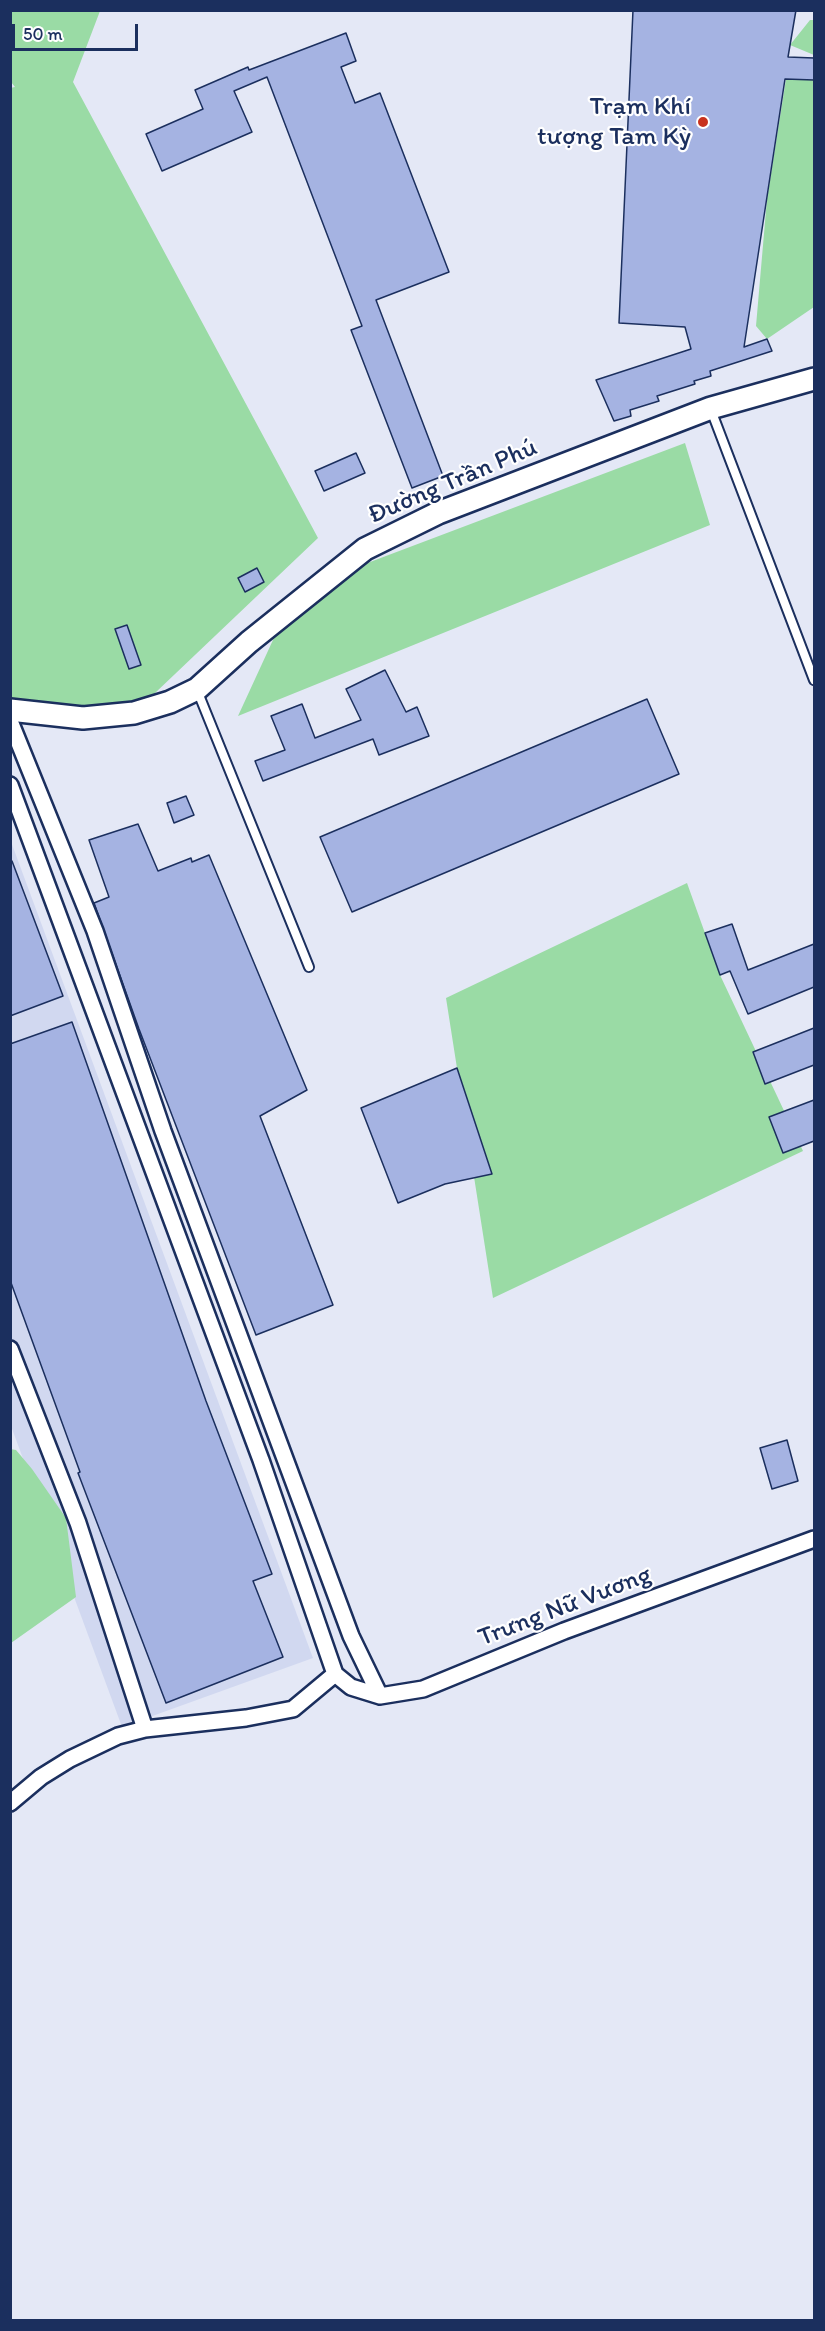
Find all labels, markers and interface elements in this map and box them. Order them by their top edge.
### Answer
scale bar [15,12,141,50]
text: 50 m [23,23,63,45]
place label: Trạm Khí tượng Tam Kỳ [537,91,691,152]
marker: Trạm Khí tượng Tam Kỳ [696,115,710,129]
street label: Đường Trần Phú [364,432,542,532]
street label: Trưng Nữ Vương [474,1560,656,1654]

